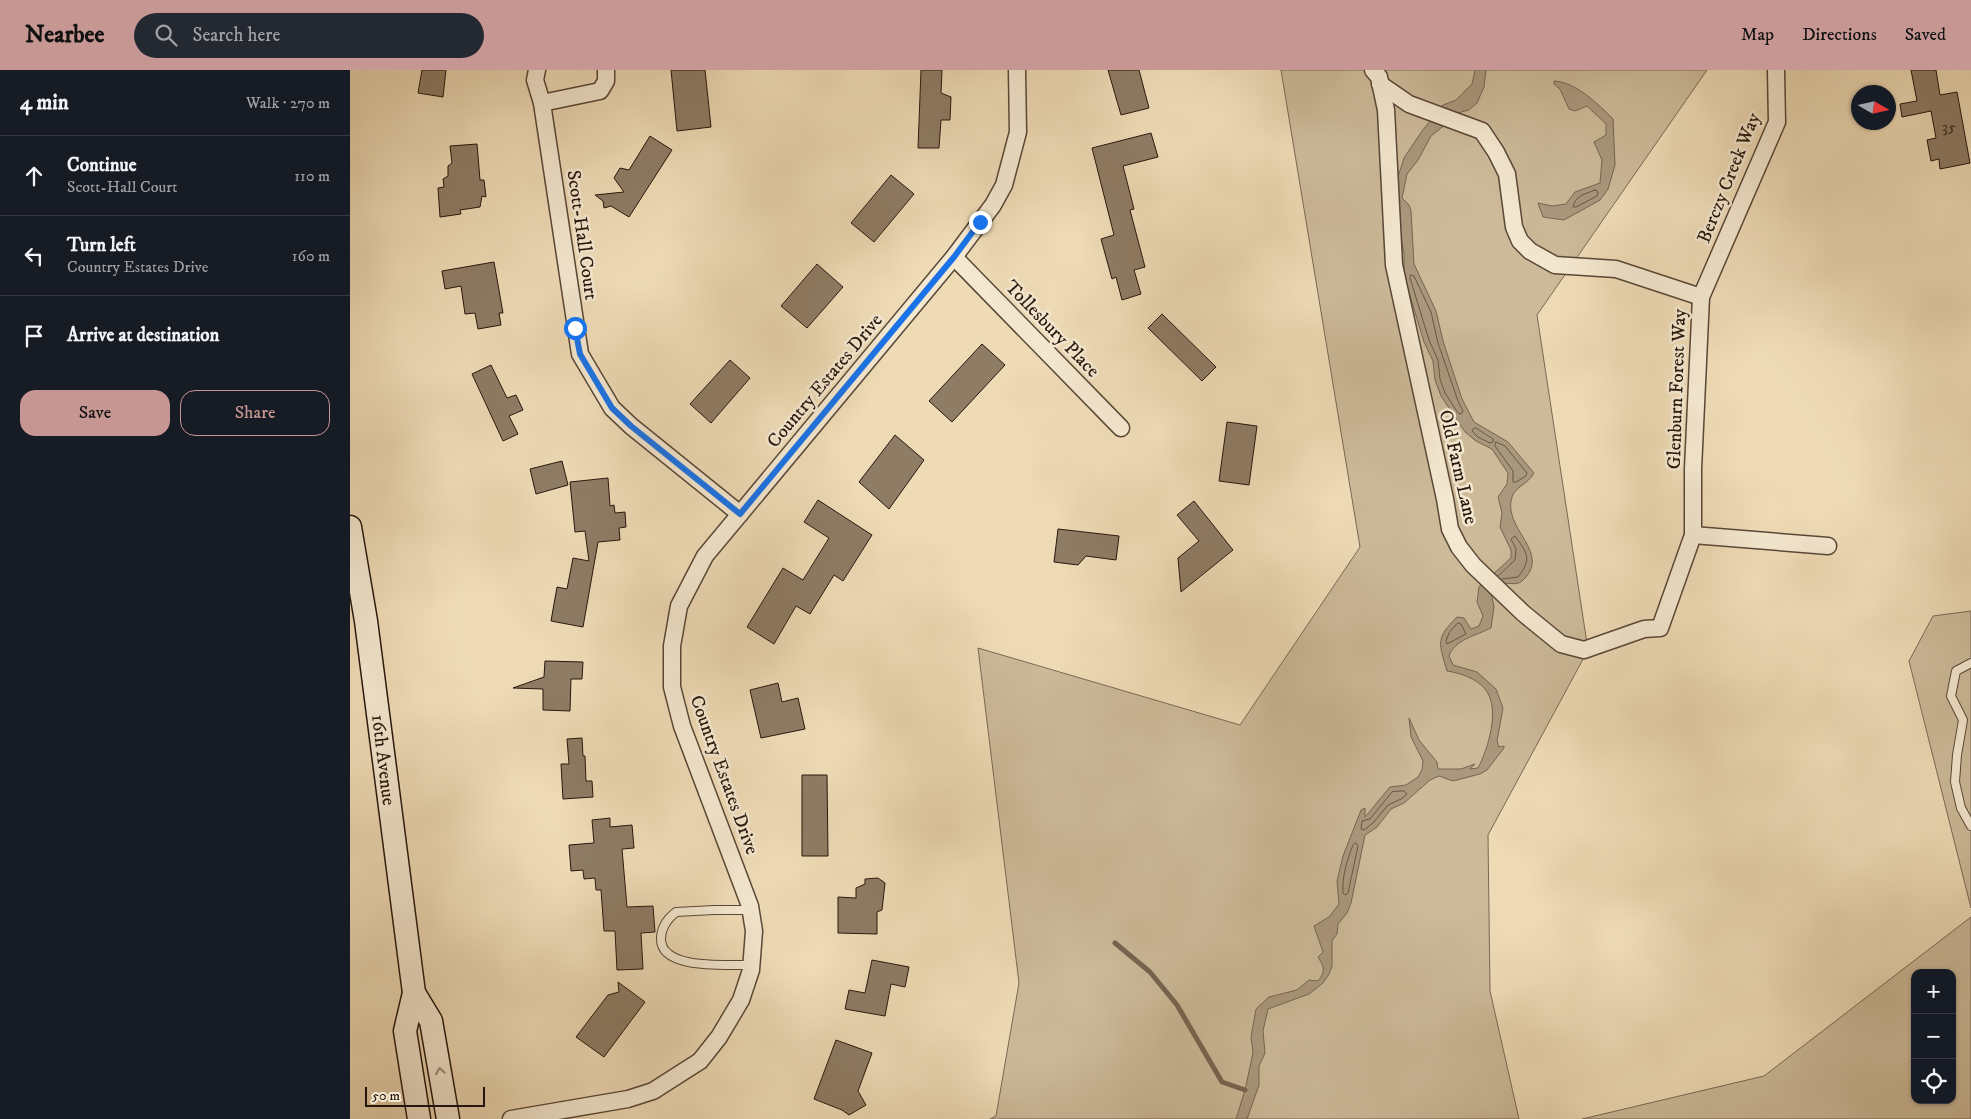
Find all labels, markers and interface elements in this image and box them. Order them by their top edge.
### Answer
search box [134,13,484,58]
text: Nearbee [25,20,104,50]
icon: search [152,21,180,49]
text: Search here [192,24,280,47]
text: Map [1741,24,1774,46]
text: Directions [1802,24,1877,46]
text: Saved [1905,24,1946,46]
north arrow [1851,85,1896,130]
text: 4 min [20,90,69,116]
text: Walk · 270 m [246,93,330,113]
street label: Berczy Creek Way [1692,109,1766,246]
house number: 35 [1942,117,1956,137]
text: Continue [67,154,137,177]
icon: ahead [20,162,48,190]
text: 110 m [294,166,330,186]
street label: Scott-Hall Court [561,169,603,301]
text: Scott-Hall Court [67,177,177,197]
route end [969,211,992,234]
text: Turn left [67,234,136,257]
icon: left [20,242,48,270]
text: 160 m [292,246,330,266]
text: Country Estates Drive [67,257,208,277]
street label: Tollesbury Place [1000,276,1104,382]
street label: Glenburn Forest Way [1663,307,1691,470]
street label: Country Estates Drive [762,309,888,453]
route start [564,317,587,340]
icon: arrive [20,322,48,350]
text: Arrive at destination [67,324,219,347]
button: Save [20,390,170,436]
button: Share [180,390,330,436]
street label: Old Farm Lane [1434,408,1482,527]
street label: Country Estates Drive [685,692,764,858]
street label: 16th Avenue [366,713,400,807]
map controls [1911,969,1956,1104]
button: + [1911,969,1956,1014]
button: − [1911,1014,1956,1059]
button: locate [1911,1059,1956,1104]
one-way arrow [435,1067,445,1075]
scale bar [365,1084,485,1107]
text: 50 m [372,1087,400,1105]

